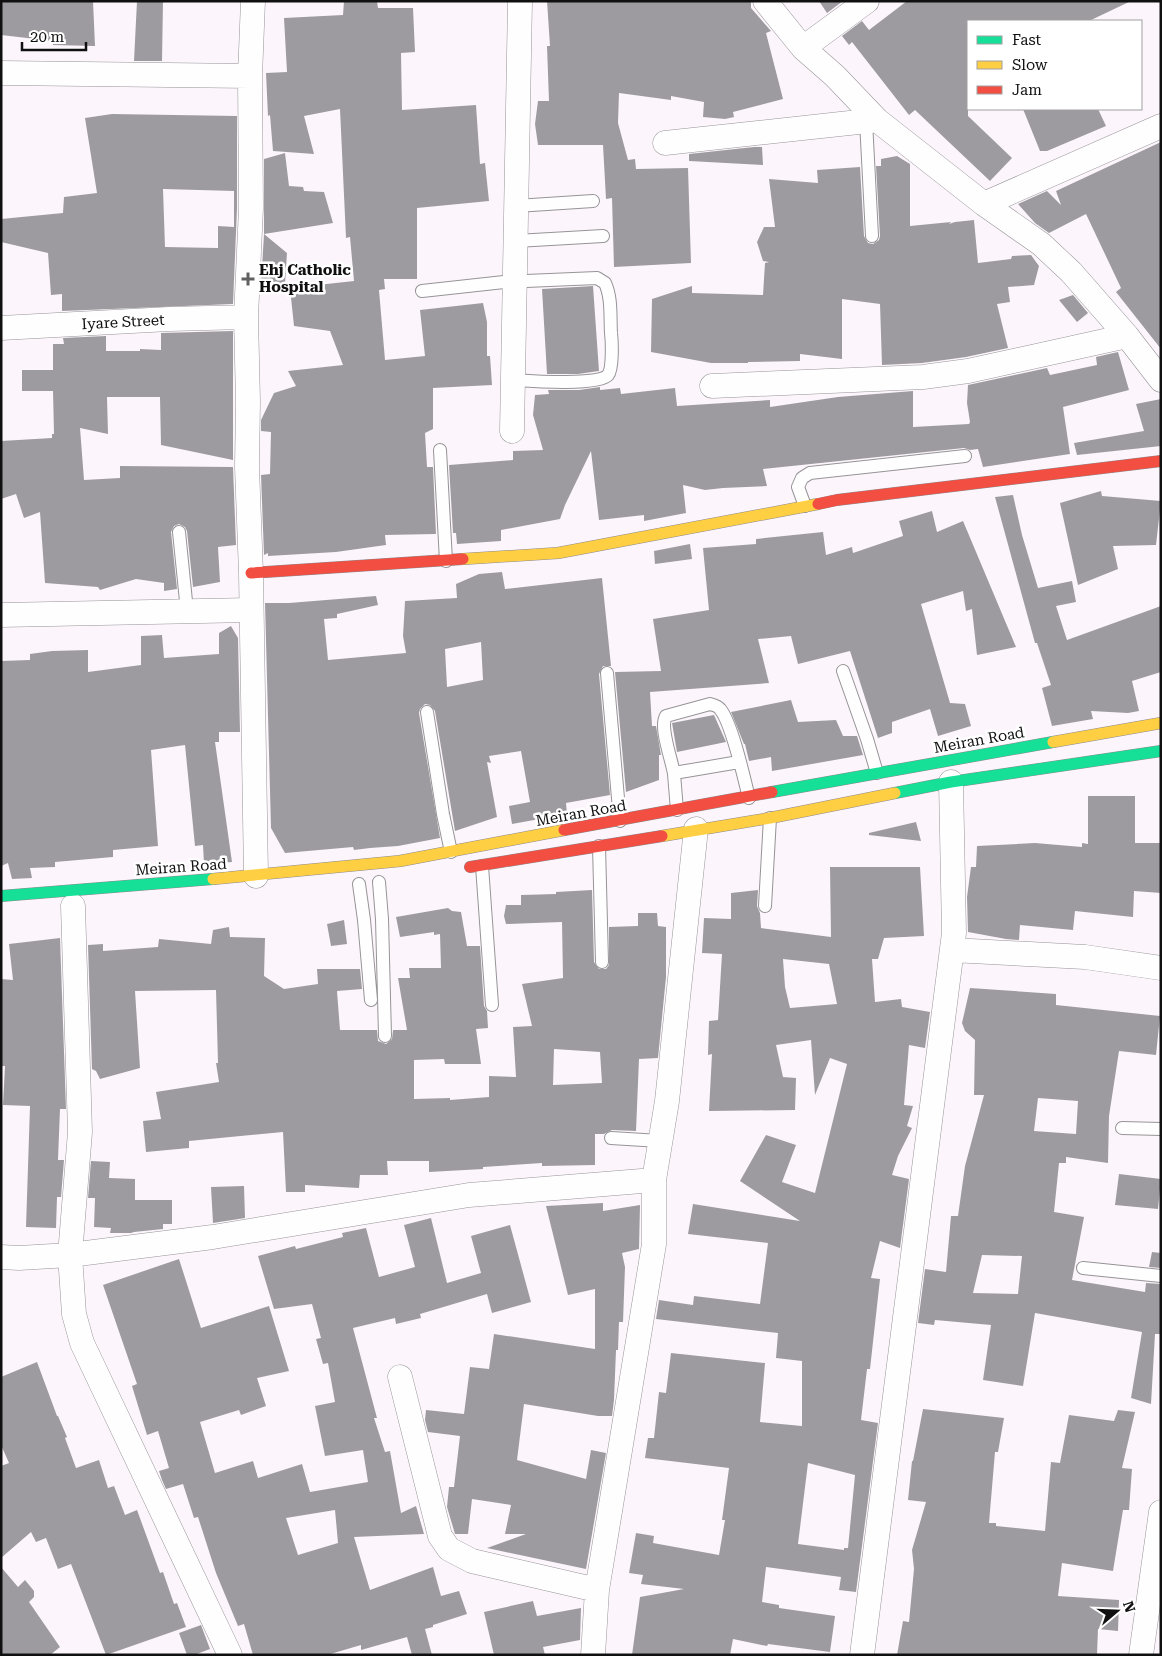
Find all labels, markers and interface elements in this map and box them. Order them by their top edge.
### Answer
scale bar [22,20,86,52]
legend [967,20,1142,110]
text: 20 m [30,28,65,46]
text: Fast [1012,31,1042,49]
text: Slow [1012,56,1048,74]
text: Jam [1012,81,1042,99]
place label: Ehj Catholic Hospital [259,261,351,296]
marker: Ehj Catholic Hospital [241,272,255,286]
street label: Iyare Street [81,311,165,333]
street label: Meiran Road [932,723,1026,757]
street label: Meiran Road [534,796,628,830]
street label: Meiran Road [135,855,228,879]
north arrow [1092,1586,1142,1636]
text: N [1120,1599,1139,1615]

